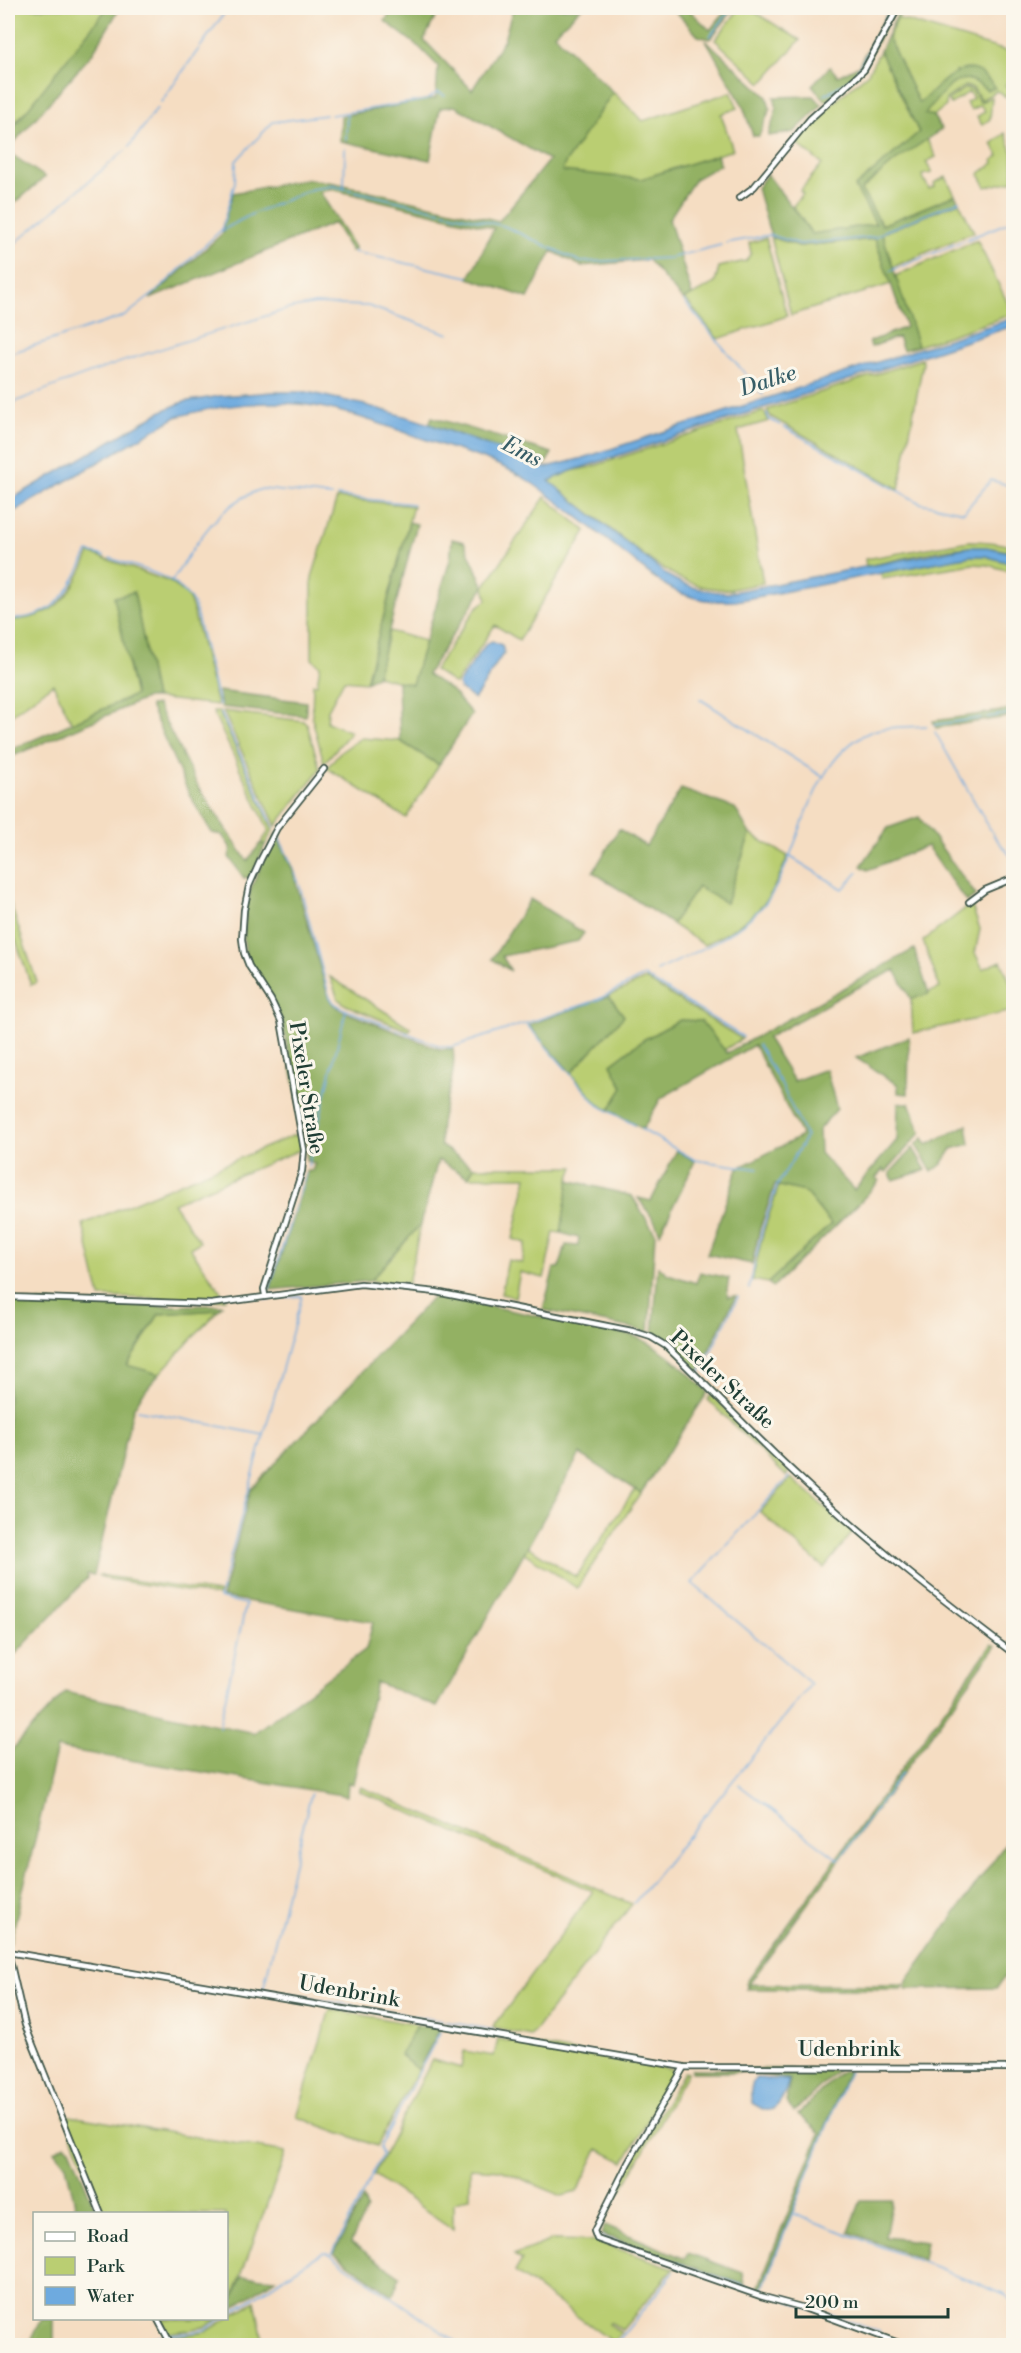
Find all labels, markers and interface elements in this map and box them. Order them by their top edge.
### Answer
water label: Dalke [735,359,800,403]
water label: Ems [497,430,546,473]
street label: Pixeler Straße [283,1020,329,1156]
street label: Pixeler Straße [664,1325,780,1435]
street label: Udenbrink [296,1970,403,2014]
street label: Udenbrink [798,2037,901,2063]
legend [33,2212,228,2320]
text: Road [87,2225,130,2248]
text: Park [87,2255,126,2278]
scale bar [796,2281,948,2319]
text: Water [86,2285,135,2308]
text: 200 m [805,2291,859,2314]

